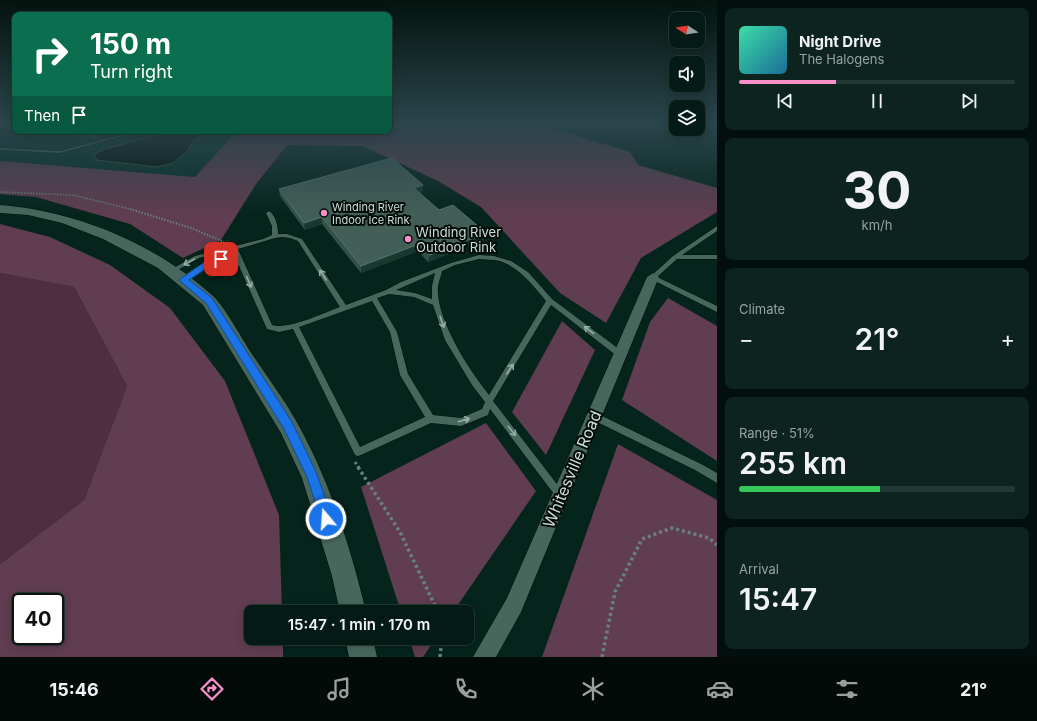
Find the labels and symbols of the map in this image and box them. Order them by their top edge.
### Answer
north arrow [669,12,705,48]
place label: Winding River Indoor Ice Rink [332,200,410,227]
marker: Winding River Indoor Ice Rink [319,208,329,218]
place label: Winding River Outdoor Rink [416,224,501,255]
marker: Winding River Outdoor Rink [403,234,413,244]
pin [204,242,238,276]
one-way arrow [183,258,195,266]
one-way arrow [318,269,326,281]
one-way arrow [246,276,254,288]
one-way arrow [439,316,447,328]
one-way arrow [584,326,595,335]
one-way arrow [506,363,514,375]
street label: Whitesville Road [538,408,606,530]
one-way arrow [457,416,470,423]
one-way arrow [507,426,516,437]
position arrow [305,498,347,540]
speed limit sign: 40 [12,593,64,645]

